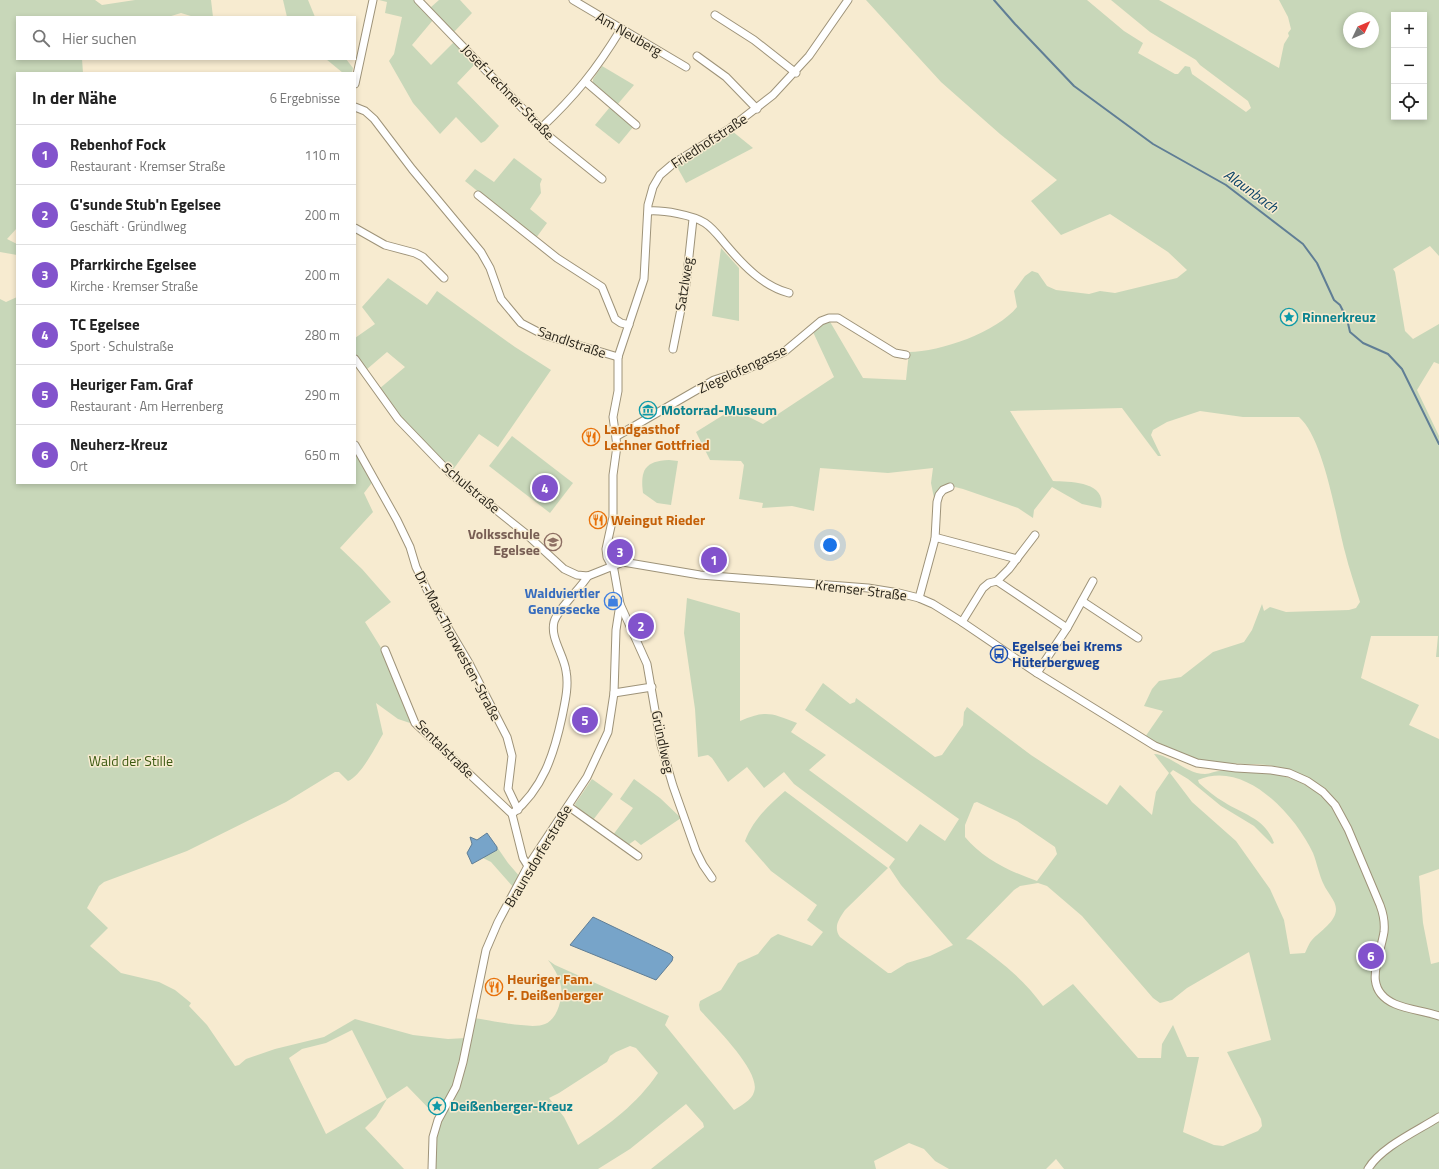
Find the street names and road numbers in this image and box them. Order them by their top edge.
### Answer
street label: Am Neuberg [592,6,666,61]
street label: Josef-Lechner-Straße [457,39,560,144]
street label: Friedhofstraße [666,108,751,173]
street label: Satzlweg [669,256,698,312]
street label: Sandlstraße [535,320,609,363]
street label: Ziegelofengasse [694,339,790,398]
street label: Schulstraße [438,457,505,518]
street label: Dr.-Max-Thorwesten-Straße [410,567,507,725]
street label: Kremser Straße [814,573,908,606]
street label: Gründlweg [647,708,680,775]
street label: Sentalstraße [411,714,480,783]
street label: Braunsdorferstraße [499,800,577,911]

